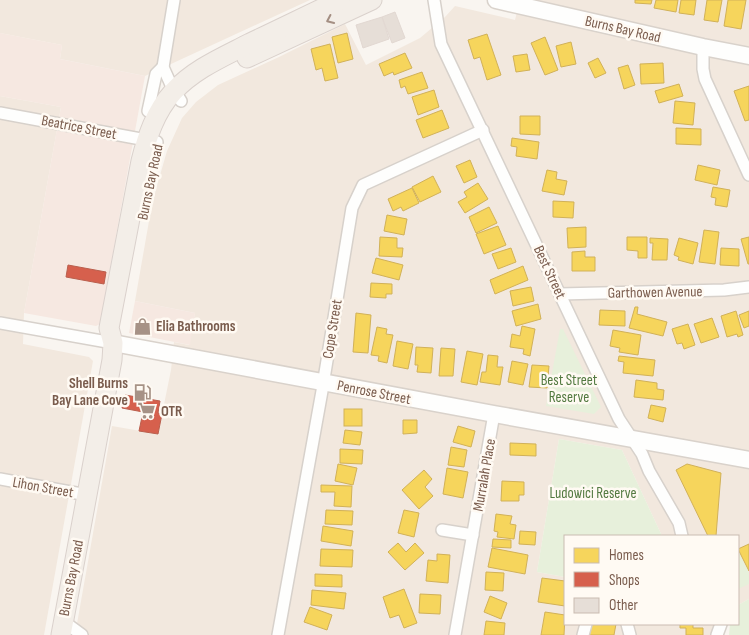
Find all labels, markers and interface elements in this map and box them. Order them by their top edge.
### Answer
street label: Burns Bay Road [583,12,663,47]
one-way arrow [326,14,335,25]
street label: Beatrice Street [40,111,119,144]
street label: Burns Bay Road [133,142,168,222]
street label: Best Street [529,243,570,302]
street label: Garthowen Avenue [607,282,703,303]
street label: Cope Street [318,298,347,360]
shop icon: Elia Bathrooms [132,316,152,336]
place label: Elia Bathrooms [156,317,236,336]
park label: Best Street Reserve [541,371,598,407]
place label: Shell Burns Bay Lane Cove [52,374,128,410]
street label: Penrose Street [336,376,413,409]
fuel station icon: Shell Burns Bay Lane Cove [132,382,152,402]
supermarket icon: OTR [137,401,157,421]
place label: OTR [161,402,183,421]
street label: Murralah Place [469,437,500,513]
street label: Lihon Street [11,473,75,502]
park label: Ludowici Reserve [550,484,636,503]
legend [564,535,739,625]
street label: Burns Bay Road [55,538,88,618]
text: Homes [609,546,644,565]
text: Shops [609,571,640,590]
text: Other [609,596,638,615]

